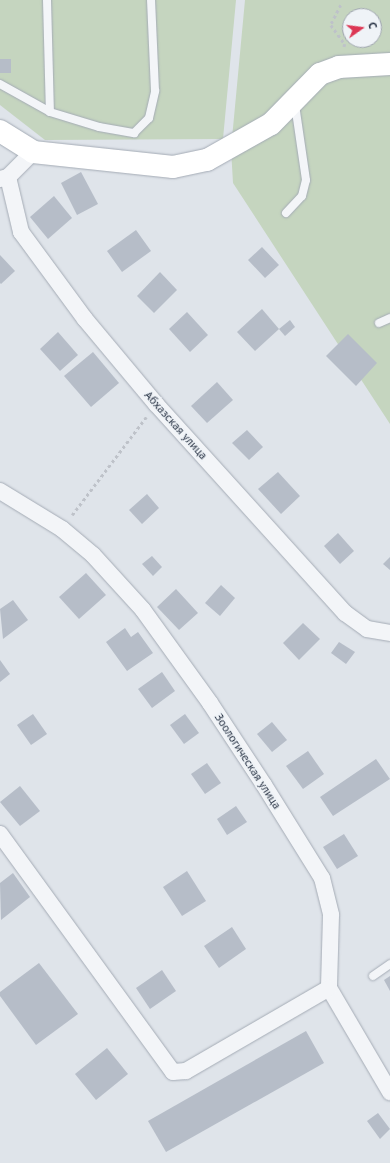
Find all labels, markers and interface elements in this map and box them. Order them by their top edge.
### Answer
north arrow [342,8,382,48]
text: С [365,21,380,30]
street label: Абхазская улица [141,388,211,462]
street label: Зоологическая улица [212,710,284,812]

